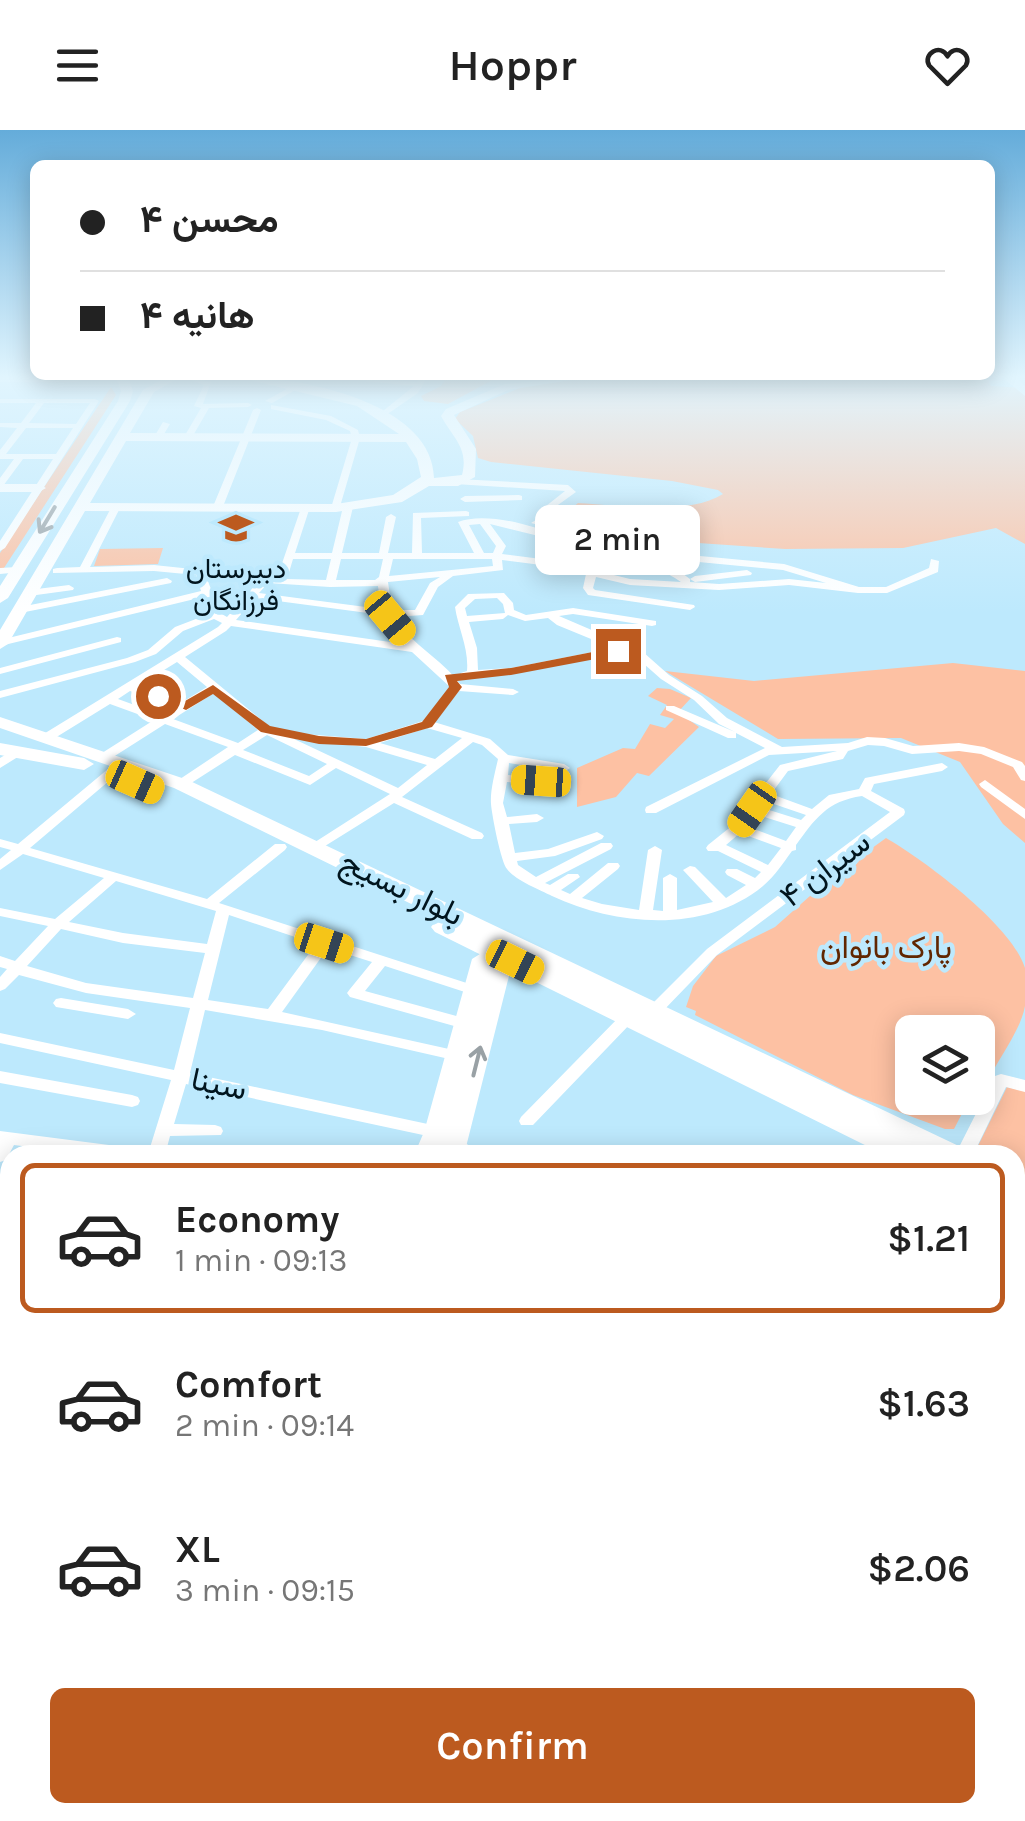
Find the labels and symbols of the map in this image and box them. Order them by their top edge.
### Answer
one-way arrow [37,506,57,534]
callout: 2 min [536,506,700,576]
school or university icon: دبیرستان فرزانگان [217,509,255,547]
place label: دبیرستان فرزانگان [186,552,286,618]
car [359,585,421,651]
route end [596,629,641,674]
route start [136,674,181,719]
car [101,756,169,808]
car [510,764,572,798]
car [723,776,781,842]
street label: سیران ۴ [773,823,878,916]
street label: بلوار بسیج [333,843,469,936]
car [291,919,357,967]
park label: پارک بانوان [820,929,952,969]
car [481,935,549,989]
one-way arrow [468,1046,487,1077]
street label: سینا [188,1060,250,1108]

